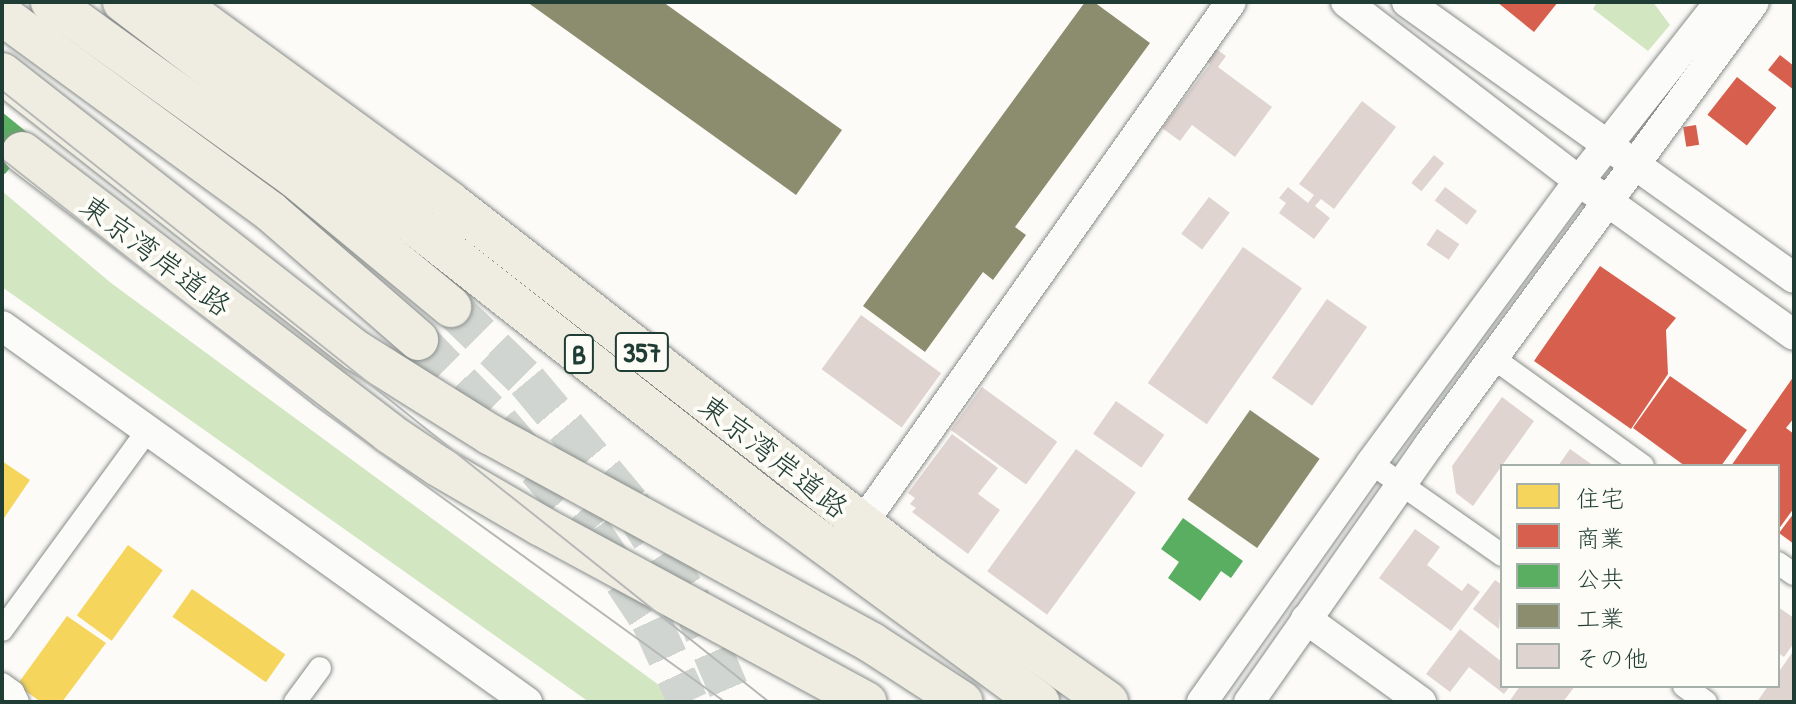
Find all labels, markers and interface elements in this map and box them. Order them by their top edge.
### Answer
street label: 東京湾岸道路 [73,186,239,324]
road number: 357 [614,328,670,376]
road number: B [563,330,595,378]
street label: 東京湾岸道路 [692,386,856,526]
legend [1500,464,1780,688]
text: 住宅 [1576,482,1624,514]
text: 商業 [1576,522,1624,554]
text: 公共 [1576,562,1624,594]
text: 工業 [1576,602,1624,634]
text: その他 [1576,642,1648,674]

